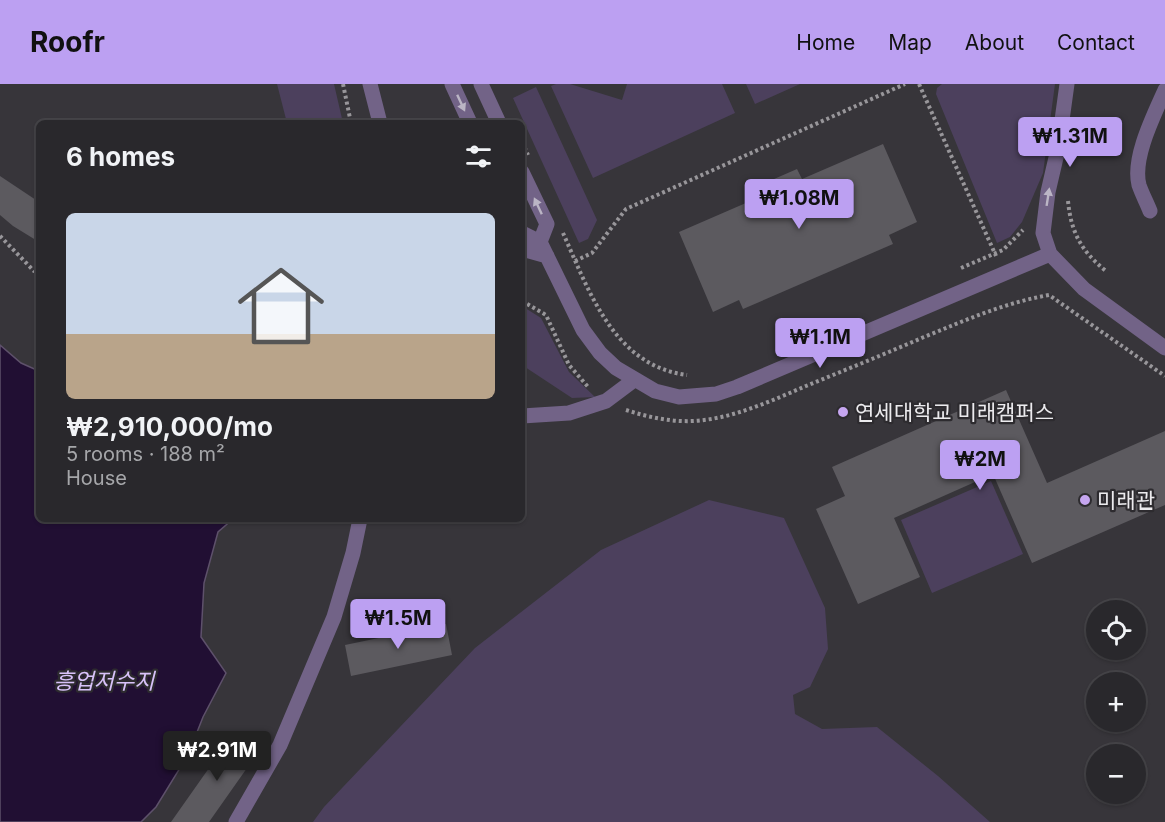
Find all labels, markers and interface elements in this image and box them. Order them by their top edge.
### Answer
text: Roofr [30,25,105,59]
text: Home [796,30,855,55]
text: Map [888,30,932,55]
text: About [965,30,1024,55]
text: Contact [1057,30,1135,55]
one-way arrow [456,95,465,112]
pin: ₩1.31M [1021,117,1119,168]
text: ₩1.31M [1032,124,1108,148]
icon: filters [462,140,495,173]
text: 6 homes [66,141,175,172]
pin: ₩1.08M [750,179,848,230]
text: ₩1.08M [759,186,839,210]
one-way arrow [1043,187,1052,206]
one-way arrow [534,198,543,215]
icon: home [227,252,335,360]
pin: ₩1.1M [778,318,862,369]
text: ₩1.1M [789,325,851,349]
place label: 연세대학교 미래캠퍼스 [855,400,1054,425]
marker: 연세대학교 미래캠퍼스 [836,405,850,419]
text: ₩2,910,000/mo [66,411,273,442]
pin: ₩2M [951,440,1009,491]
text: 5 rooms · 188 m² [66,442,225,466]
text: ₩2M [954,447,1006,471]
text: House [66,466,127,490]
place label: 미래관 [1097,488,1155,513]
marker: 미래관 [1078,493,1092,507]
pin: ₩1.5M [356,599,440,650]
map controls [1086,600,1146,804]
button: locate [1086,600,1146,660]
text: ₩1.5M [364,606,432,630]
water label: 흥업저수지 [53,668,156,694]
button: + [1086,672,1146,732]
pin: ₩2.91M [168,731,266,782]
text: ₩2.91M [177,738,257,762]
button: − [1086,744,1146,804]

